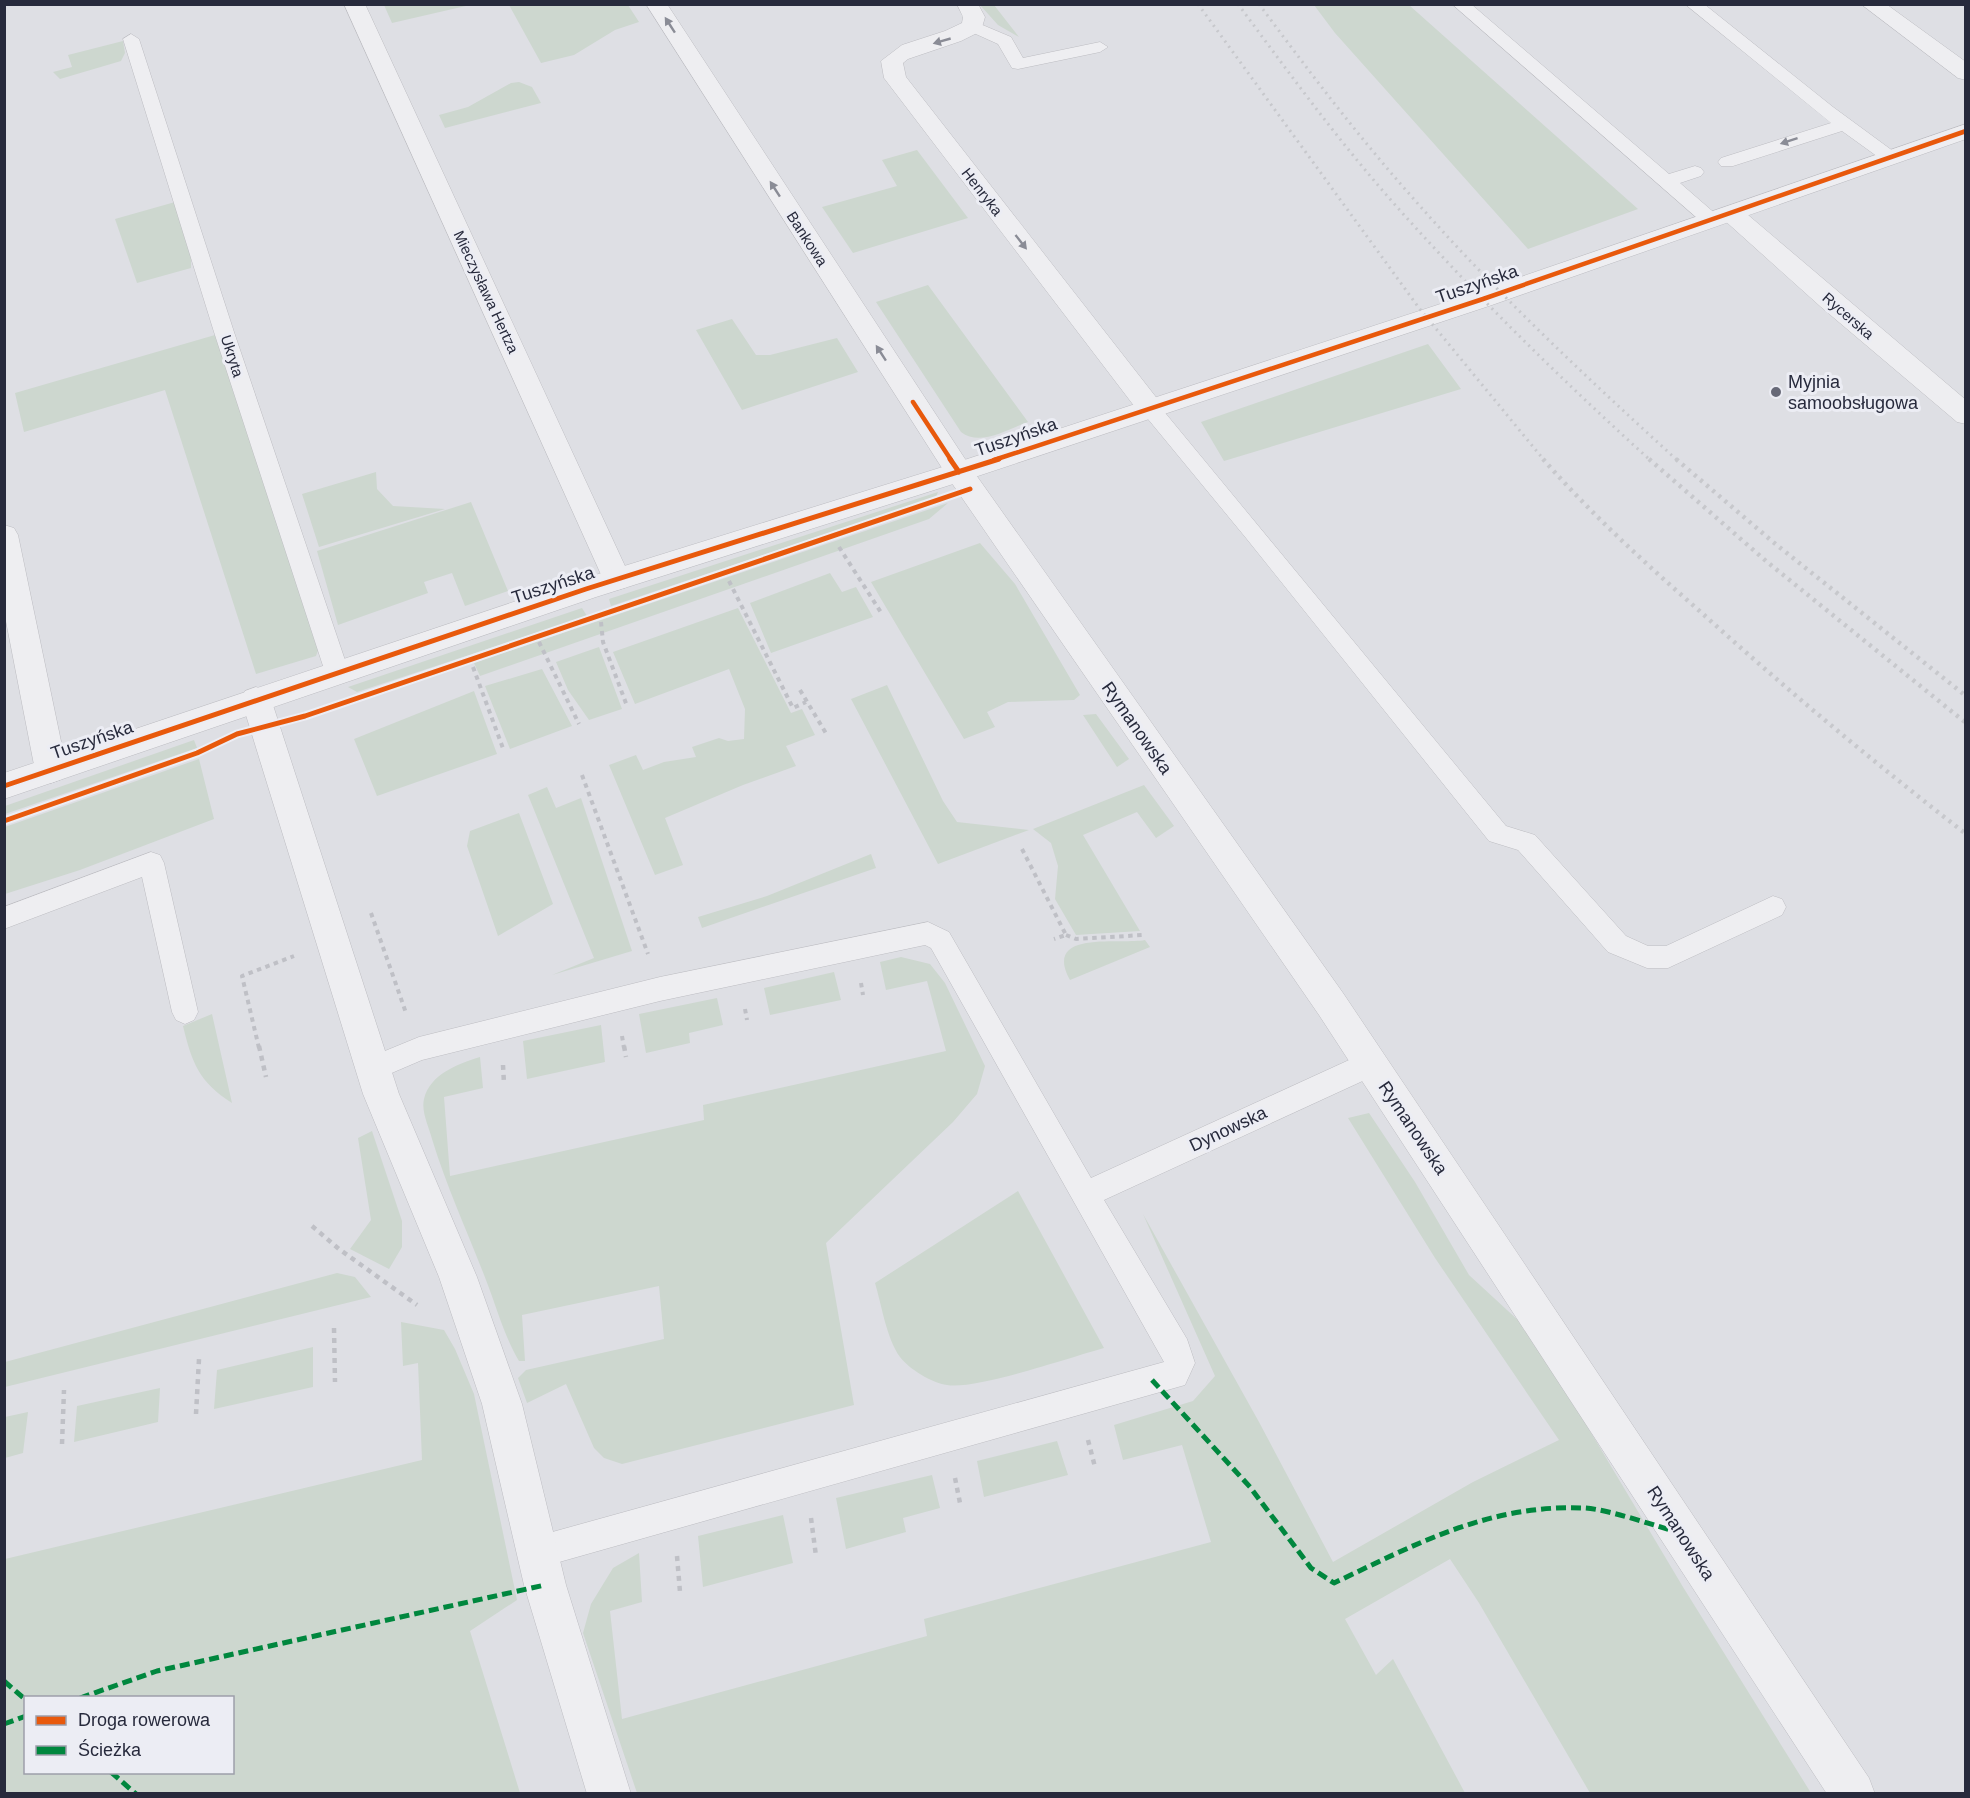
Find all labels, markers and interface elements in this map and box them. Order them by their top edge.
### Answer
one-way arrow [664,17,675,33]
one-way arrow [933,37,951,46]
one-way arrow [1780,137,1798,147]
street label: Henryka [959,164,1007,219]
one-way arrow [770,181,781,197]
street label: Bankowa [783,208,832,270]
street label: Mieczysława Hertza [451,228,523,356]
one-way arrow [1015,234,1028,250]
street label: Tuszyńska [1433,260,1522,307]
street label: Rycerska [1819,289,1878,343]
street label: Ukryta [218,333,247,380]
one-way arrow [876,345,887,361]
place label: Myjnia samoobsługowa [1788,372,1919,413]
marker: Myjnia samoobsługowa [1769,385,1783,399]
street label: Tuszyńska [972,413,1061,460]
street label: Tuszyńska [509,562,598,608]
street label: Rymanowska [1098,678,1177,779]
street label: Tuszyńska [48,716,137,763]
street label: Rymanowska [1375,1078,1452,1179]
street label: Dynowska [1186,1102,1271,1156]
street label: Rymanowska [1643,1482,1719,1585]
legend [24,1696,234,1774]
text: Droga rowerowa [78,1710,211,1730]
text: Ścieżka [78,1739,142,1760]

